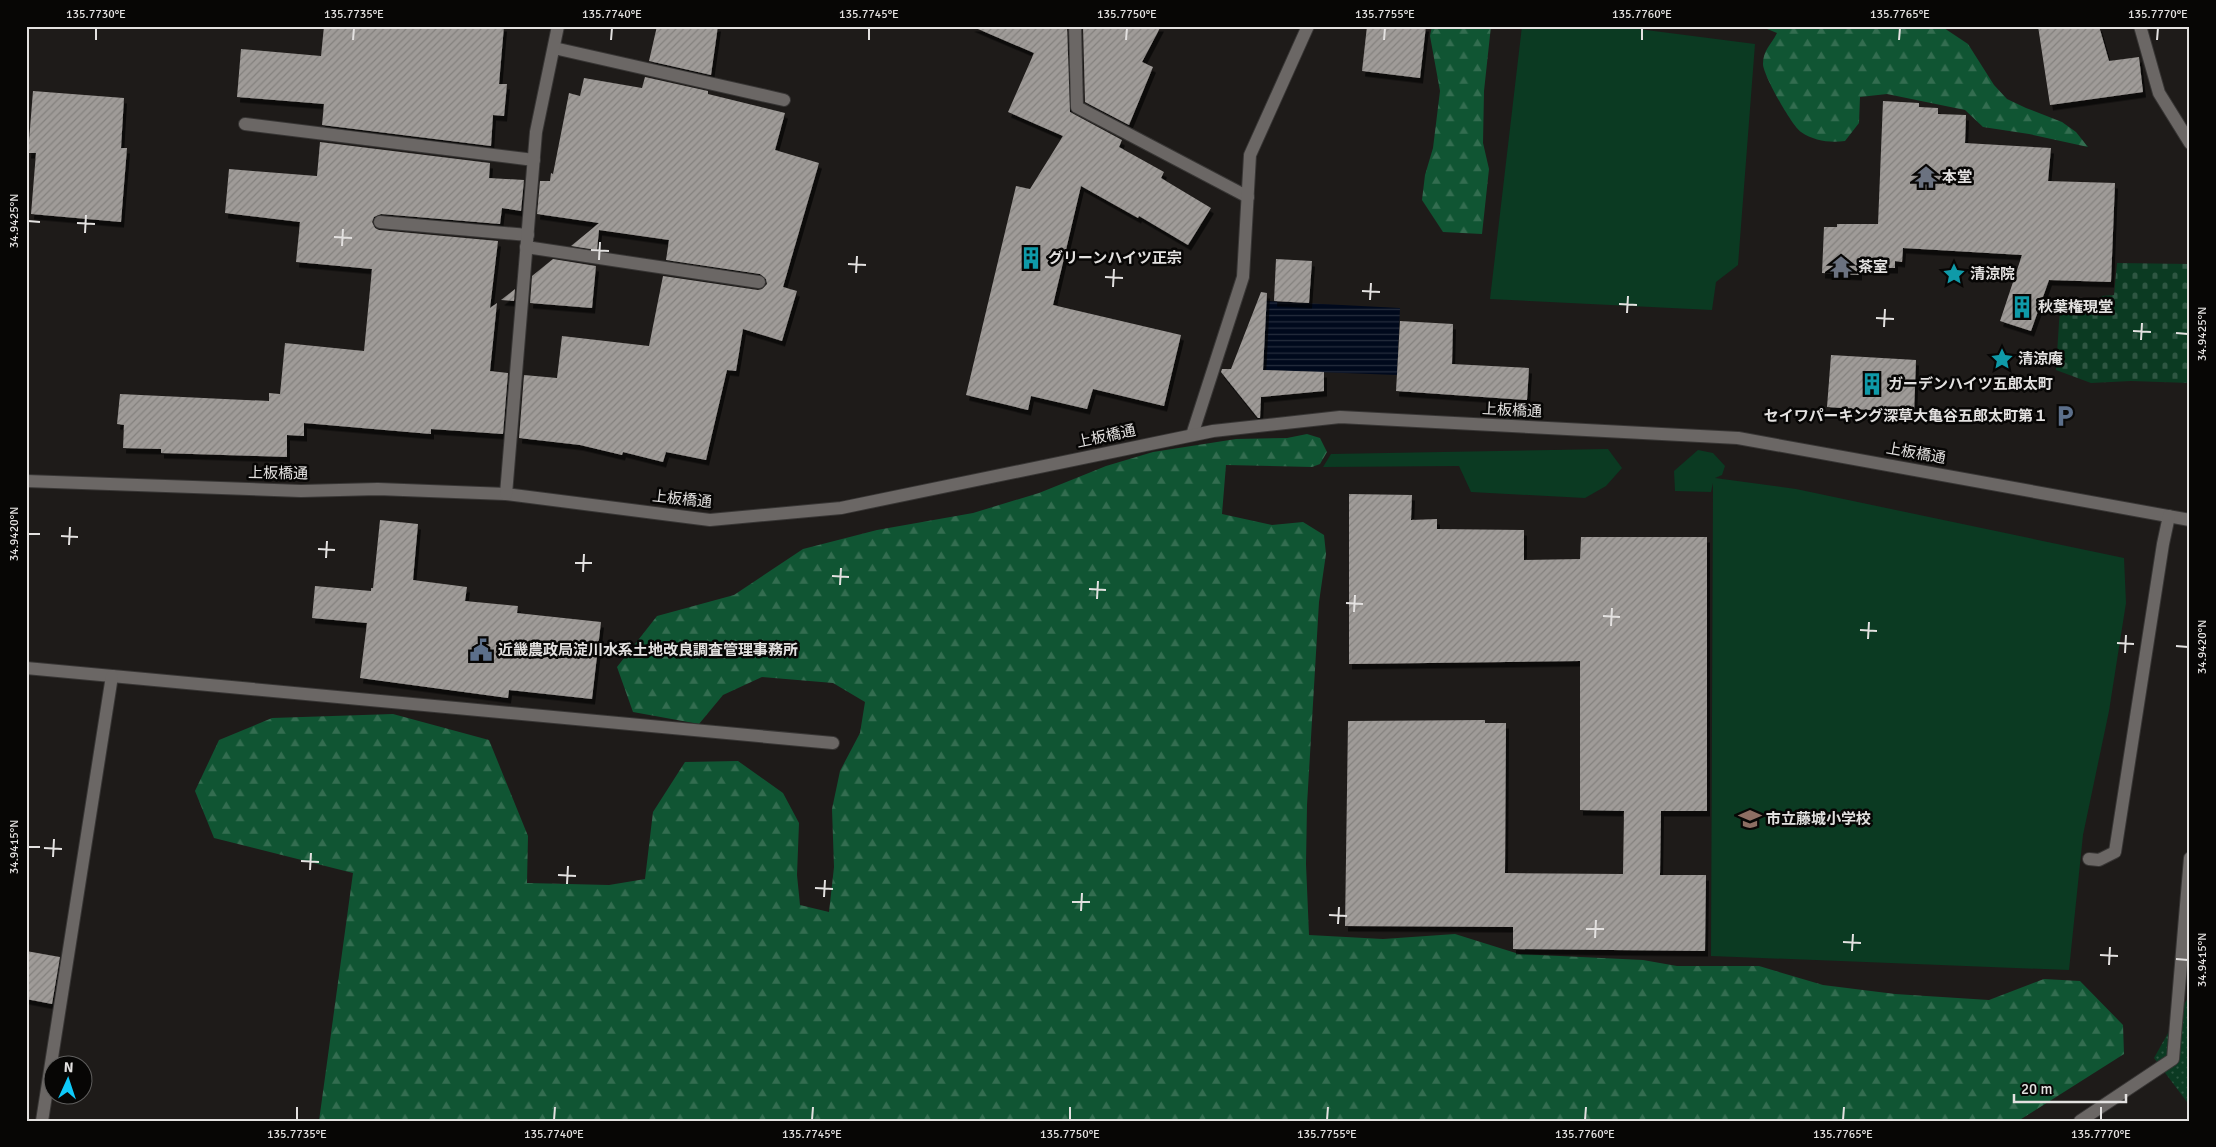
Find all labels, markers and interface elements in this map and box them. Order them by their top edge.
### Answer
text: 135.7730°E [66,7,126,22]
text: 135.7735°E [324,7,384,22]
text: 135.7740°E [582,7,642,22]
text: 135.7745°E [839,7,899,22]
text: 135.7750°E [1097,7,1157,22]
text: 135.7755°E [1355,7,1415,22]
text: 135.7760°E [1612,7,1672,22]
text: 135.7765°E [1870,7,1930,22]
text: 135.7770°E [2128,7,2188,22]
temple icon: 本堂 [1913,164,1939,190]
place label: 本堂 [1942,168,1972,186]
text: 34.9425°N [7,194,22,248]
building icon: グリーンハイツ正宗 [1018,245,1044,271]
place label: グリーンハイツ正宗 [1048,249,1182,267]
temple icon: 茶室 [1828,254,1854,280]
place label: 茶室 [1858,258,1888,276]
place icon: 清涼院 [1941,261,1967,287]
place label: 清涼院 [1970,265,2015,283]
building icon: 秋葉権現堂 [2009,294,2035,320]
place label: 秋葉権現堂 [2038,298,2113,316]
text: 34.9425°N [2195,307,2210,361]
place icon: 清涼庵 [1989,346,2015,372]
place label: 清涼庵 [2018,350,2063,368]
building icon: ガーデンハイツ五郎太町 [1859,371,1885,397]
place label: ガーデンハイツ五郎太町 [1888,375,2053,393]
street label: 上板橋通 [1482,399,1542,421]
parking icon: セイワパーキング深草大亀谷五郎太町第１ [2052,403,2078,429]
place label: セイワパーキング深草大亀谷五郎太町第１ [1764,407,2048,425]
street label: 上板橋通 [1075,421,1137,451]
street label: 上板橋通 [1885,439,1947,467]
street label: 上板橋通 [248,463,308,483]
street label: 上板橋通 [651,487,713,511]
text: 34.9420°N [7,507,22,561]
text: 34.9420°N [2195,620,2210,674]
public building icon: 近畿農政局淀川水系土地改良調査管理事務所 [468,637,494,663]
place label: 近畿農政局淀川水系土地改良調査管理事務所 [498,641,798,659]
school or university icon: 市立藤城小学校 [1737,806,1763,832]
place label: 市立藤城小学校 [1766,810,1871,828]
text: 34.9415°N [7,820,22,874]
text: 34.9415°N [2195,933,2210,987]
north arrow [42,1054,92,1104]
text: N [63,1059,74,1076]
scale bar [2014,1072,2126,1104]
text: 20 m [2021,1080,2052,1098]
text: 135.7735°E [267,1127,327,1142]
text: 135.7740°E [524,1127,584,1142]
text: 135.7745°E [782,1127,842,1142]
text: 135.7750°E [1040,1127,1100,1142]
text: 135.7755°E [1297,1127,1357,1142]
text: 135.7760°E [1555,1127,1615,1142]
text: 135.7765°E [1813,1127,1873,1142]
text: 135.7770°E [2071,1127,2131,1142]

